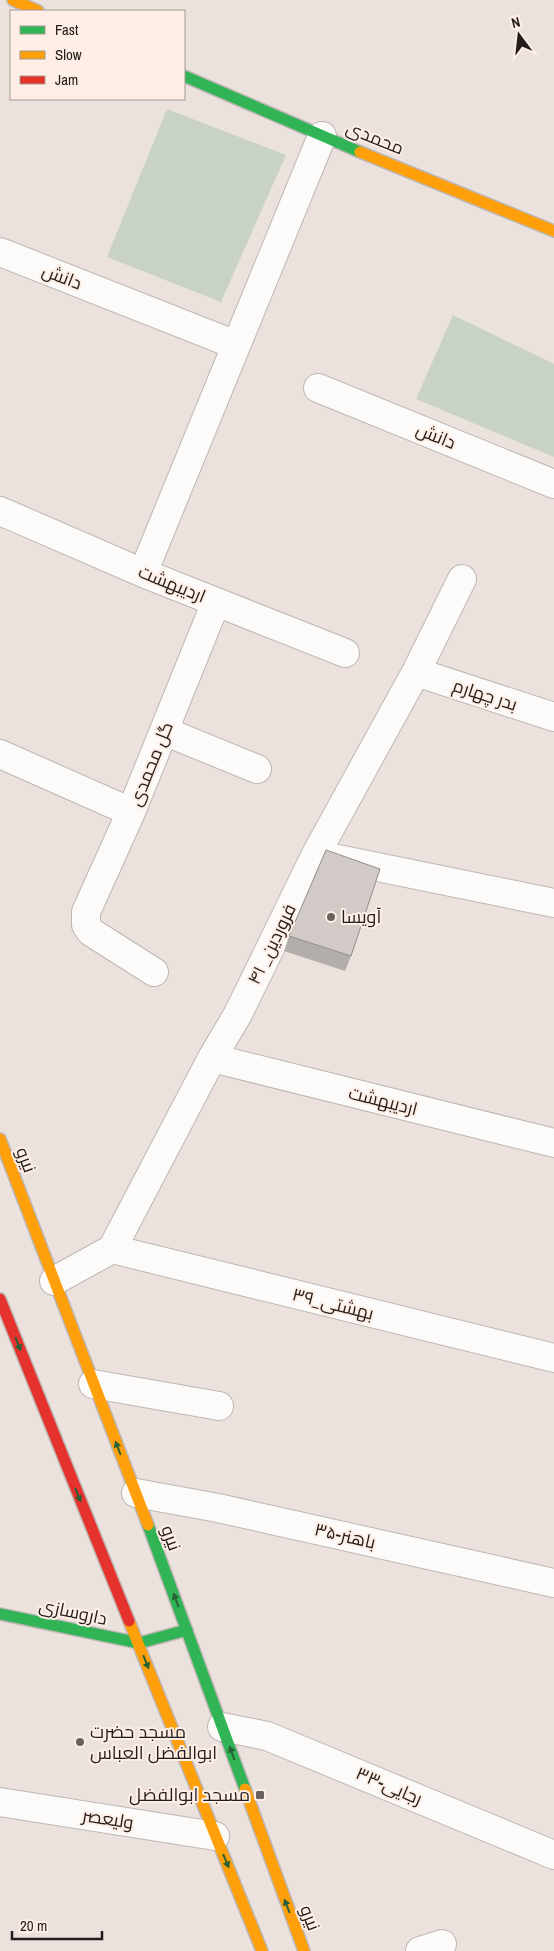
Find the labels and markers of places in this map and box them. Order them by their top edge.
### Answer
place label: آویسا [341,904,381,929]
marker: آویسا [325,911,337,923]
place label: مسجد حضرت ابوالفضل العباس [90,1719,217,1765]
marker: مسجد حضرت ابوالفضل العباس [74,1736,86,1748]
place label: مسجد ابوالفضل [129,1782,250,1807]
marker: مسجد ابوالفضل [254,1789,266,1801]

